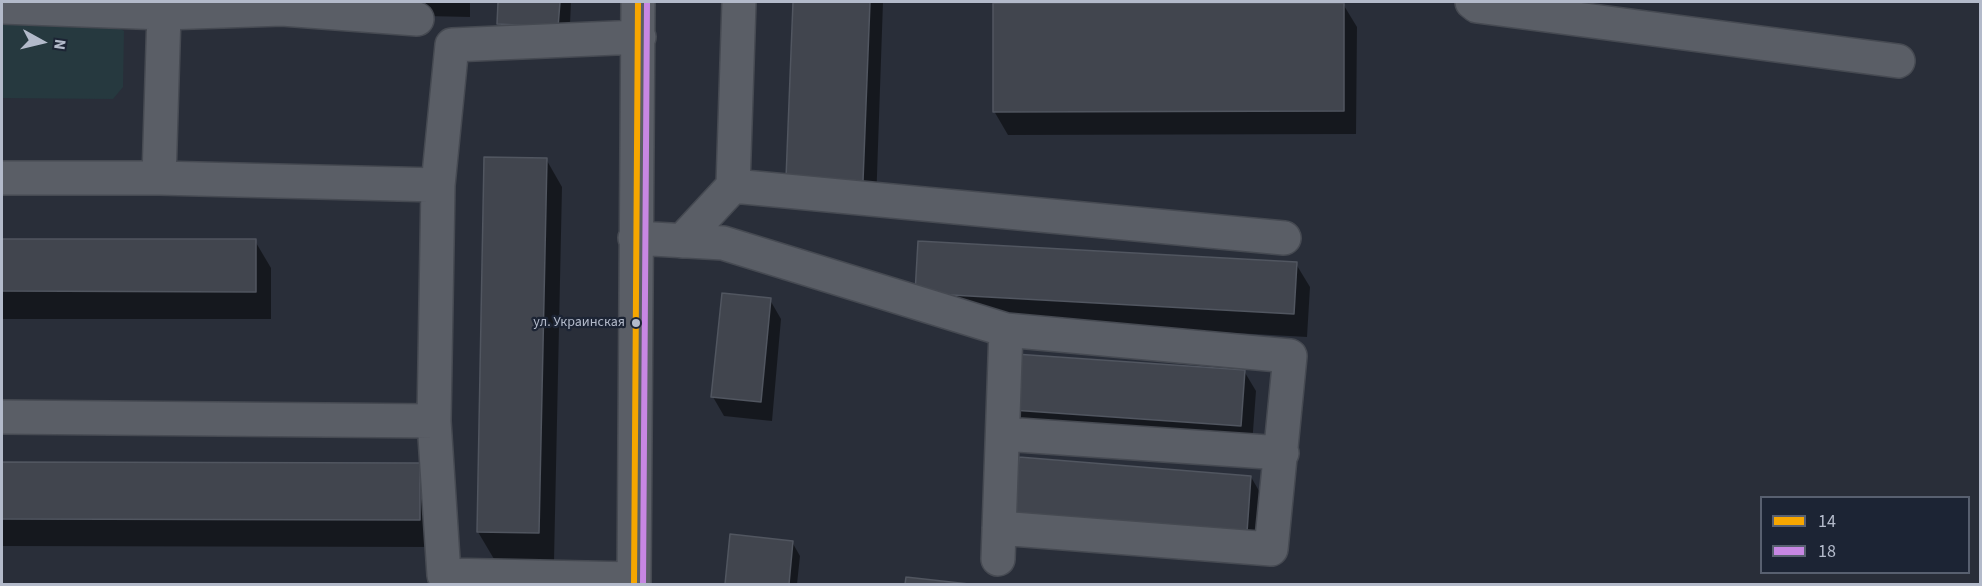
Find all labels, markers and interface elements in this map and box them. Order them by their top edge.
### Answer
north arrow [12,12,72,72]
text: N [48,38,71,51]
place label: ул. Украинская [533,315,625,331]
marker: ул. Украинская [630,317,642,329]
legend [1760,496,1970,574]
text: 14 [1818,509,1836,534]
text: 18 [1818,539,1836,564]

